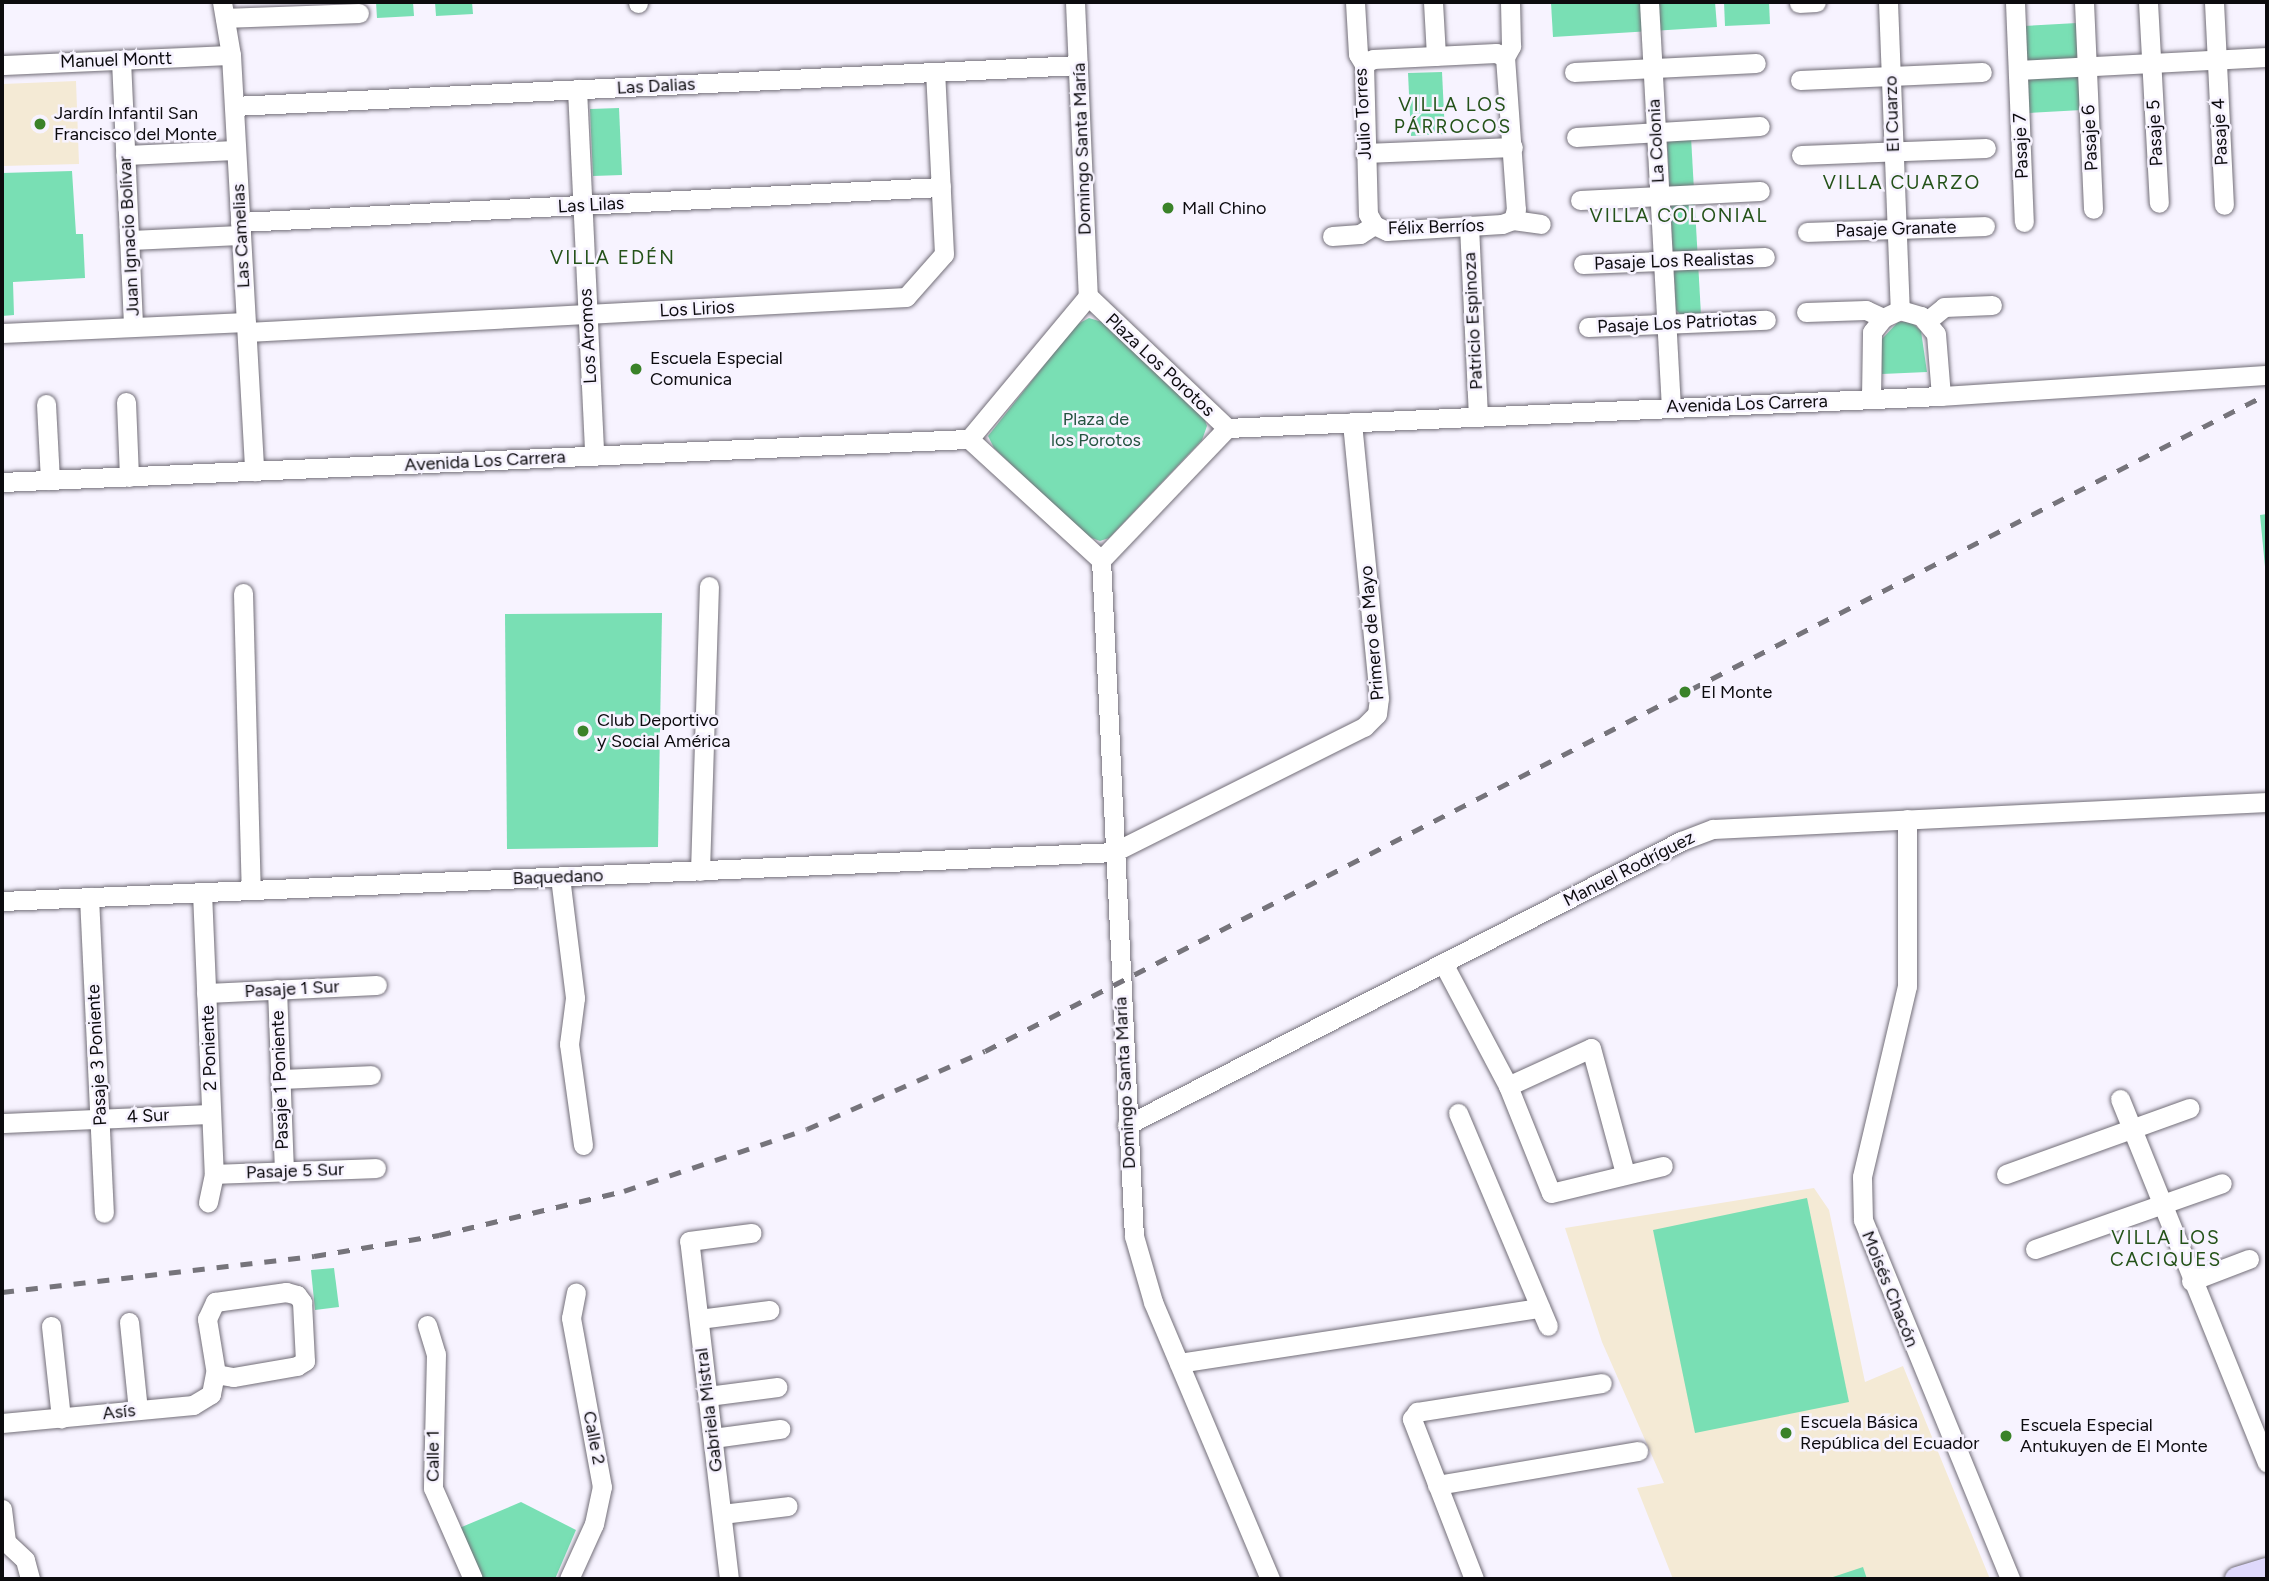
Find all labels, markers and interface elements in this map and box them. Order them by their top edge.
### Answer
street label: Manuel Montt [60,47,172,73]
street label: Domingo Santa María [1068,63,1096,235]
street label: Julio Torres [1350,68,1376,160]
street label: Las Dalias [616,73,696,99]
street label: El Cuarzo [1880,75,1904,153]
district label: VILLA LOS PÁRROCOS [1395,94,1511,138]
street label: La Colonia [1643,98,1669,184]
street label: Pasaje 4 [2207,98,2233,166]
street label: Pasaje 5 [2142,99,2168,167]
place label: Jardín Infantil San Francisco del Monte [54,103,217,146]
street label: Pasaje 6 [2077,104,2103,172]
street label: Pasaje 7 [2009,113,2033,179]
marker: Jardín Infantil San Francisco del Monte [32,116,48,132]
street label: Juan Ignacio Bolívar [114,155,144,317]
district label: VILLA CUARZO [1824,172,1980,194]
street label: Las Camelias [227,183,255,289]
street label: Las Lilas [557,192,625,218]
place label: Mall Chino [1182,197,1266,219]
marker: Mall Chino [1160,200,1176,216]
district label: VILLA COLONIAL [1591,205,1767,227]
street label: Félix Berríos [1387,215,1485,239]
street label: Pasaje Granate [1835,216,1957,242]
district label: VILLA EDÉN [551,247,675,269]
street label: Pasaje Los Realistas [1594,247,1754,275]
street label: Patricio Espinoza [1459,252,1487,390]
street label: Los Aromos [575,288,601,384]
street label: Los Lirios [659,296,735,322]
street label: Pasaje Los Patriotas [1597,308,1757,338]
street label: Plaza Los Porotos [1101,309,1219,421]
place label: Escuela Especial Comunica [650,348,783,390]
marker: Escuela Especial Comunica [628,361,644,377]
street label: Avenida Los Carrera [1666,390,1828,418]
park label: Plaza de los Porotos [1051,409,1141,452]
street label: Avenida Los Carrera [404,446,566,476]
street label: Primero de Mayo [1355,565,1389,701]
place label: El Monte [1701,681,1772,703]
marker: El Monte [1675,682,1695,702]
place label: Club Deportivo y Social América [597,710,730,752]
marker: Club Deportivo y Social América [575,723,591,739]
street label: Manuel Rodríguez [1560,827,1698,911]
street label: Baquedano [512,865,604,889]
street label: Pasaje 1 Sur [244,976,340,1002]
street label: Pasaje 3 Poniente [83,984,111,1126]
street label: Domingo Santa María [1110,996,1140,1170]
street label: 2 Poniente [197,1005,221,1091]
street label: Pasaje 1 Poniente [267,1010,293,1150]
street label: 4 Sur [126,1104,170,1128]
street label: Pasaje 5 Sur [246,1158,344,1184]
district label: VILLA LOS CACIQUES [2111,1227,2221,1271]
street label: Moisés Chacón [1857,1228,1923,1350]
street label: Gabriela Mistral [691,1347,727,1473]
street label: Asís [101,1400,137,1424]
street label: Calle 2 [578,1409,610,1467]
place label: Escuela Básica República del Ecuador [1800,1412,1979,1454]
place label: Escuela Especial Antukuyen de El Monte [2020,1415,2208,1458]
marker: Escuela Básica República del Ecuador [1778,1425,1794,1441]
marker: Escuela Especial Antukuyen de El Monte [1998,1428,2014,1444]
street label: Calle 1 [422,1430,444,1482]

